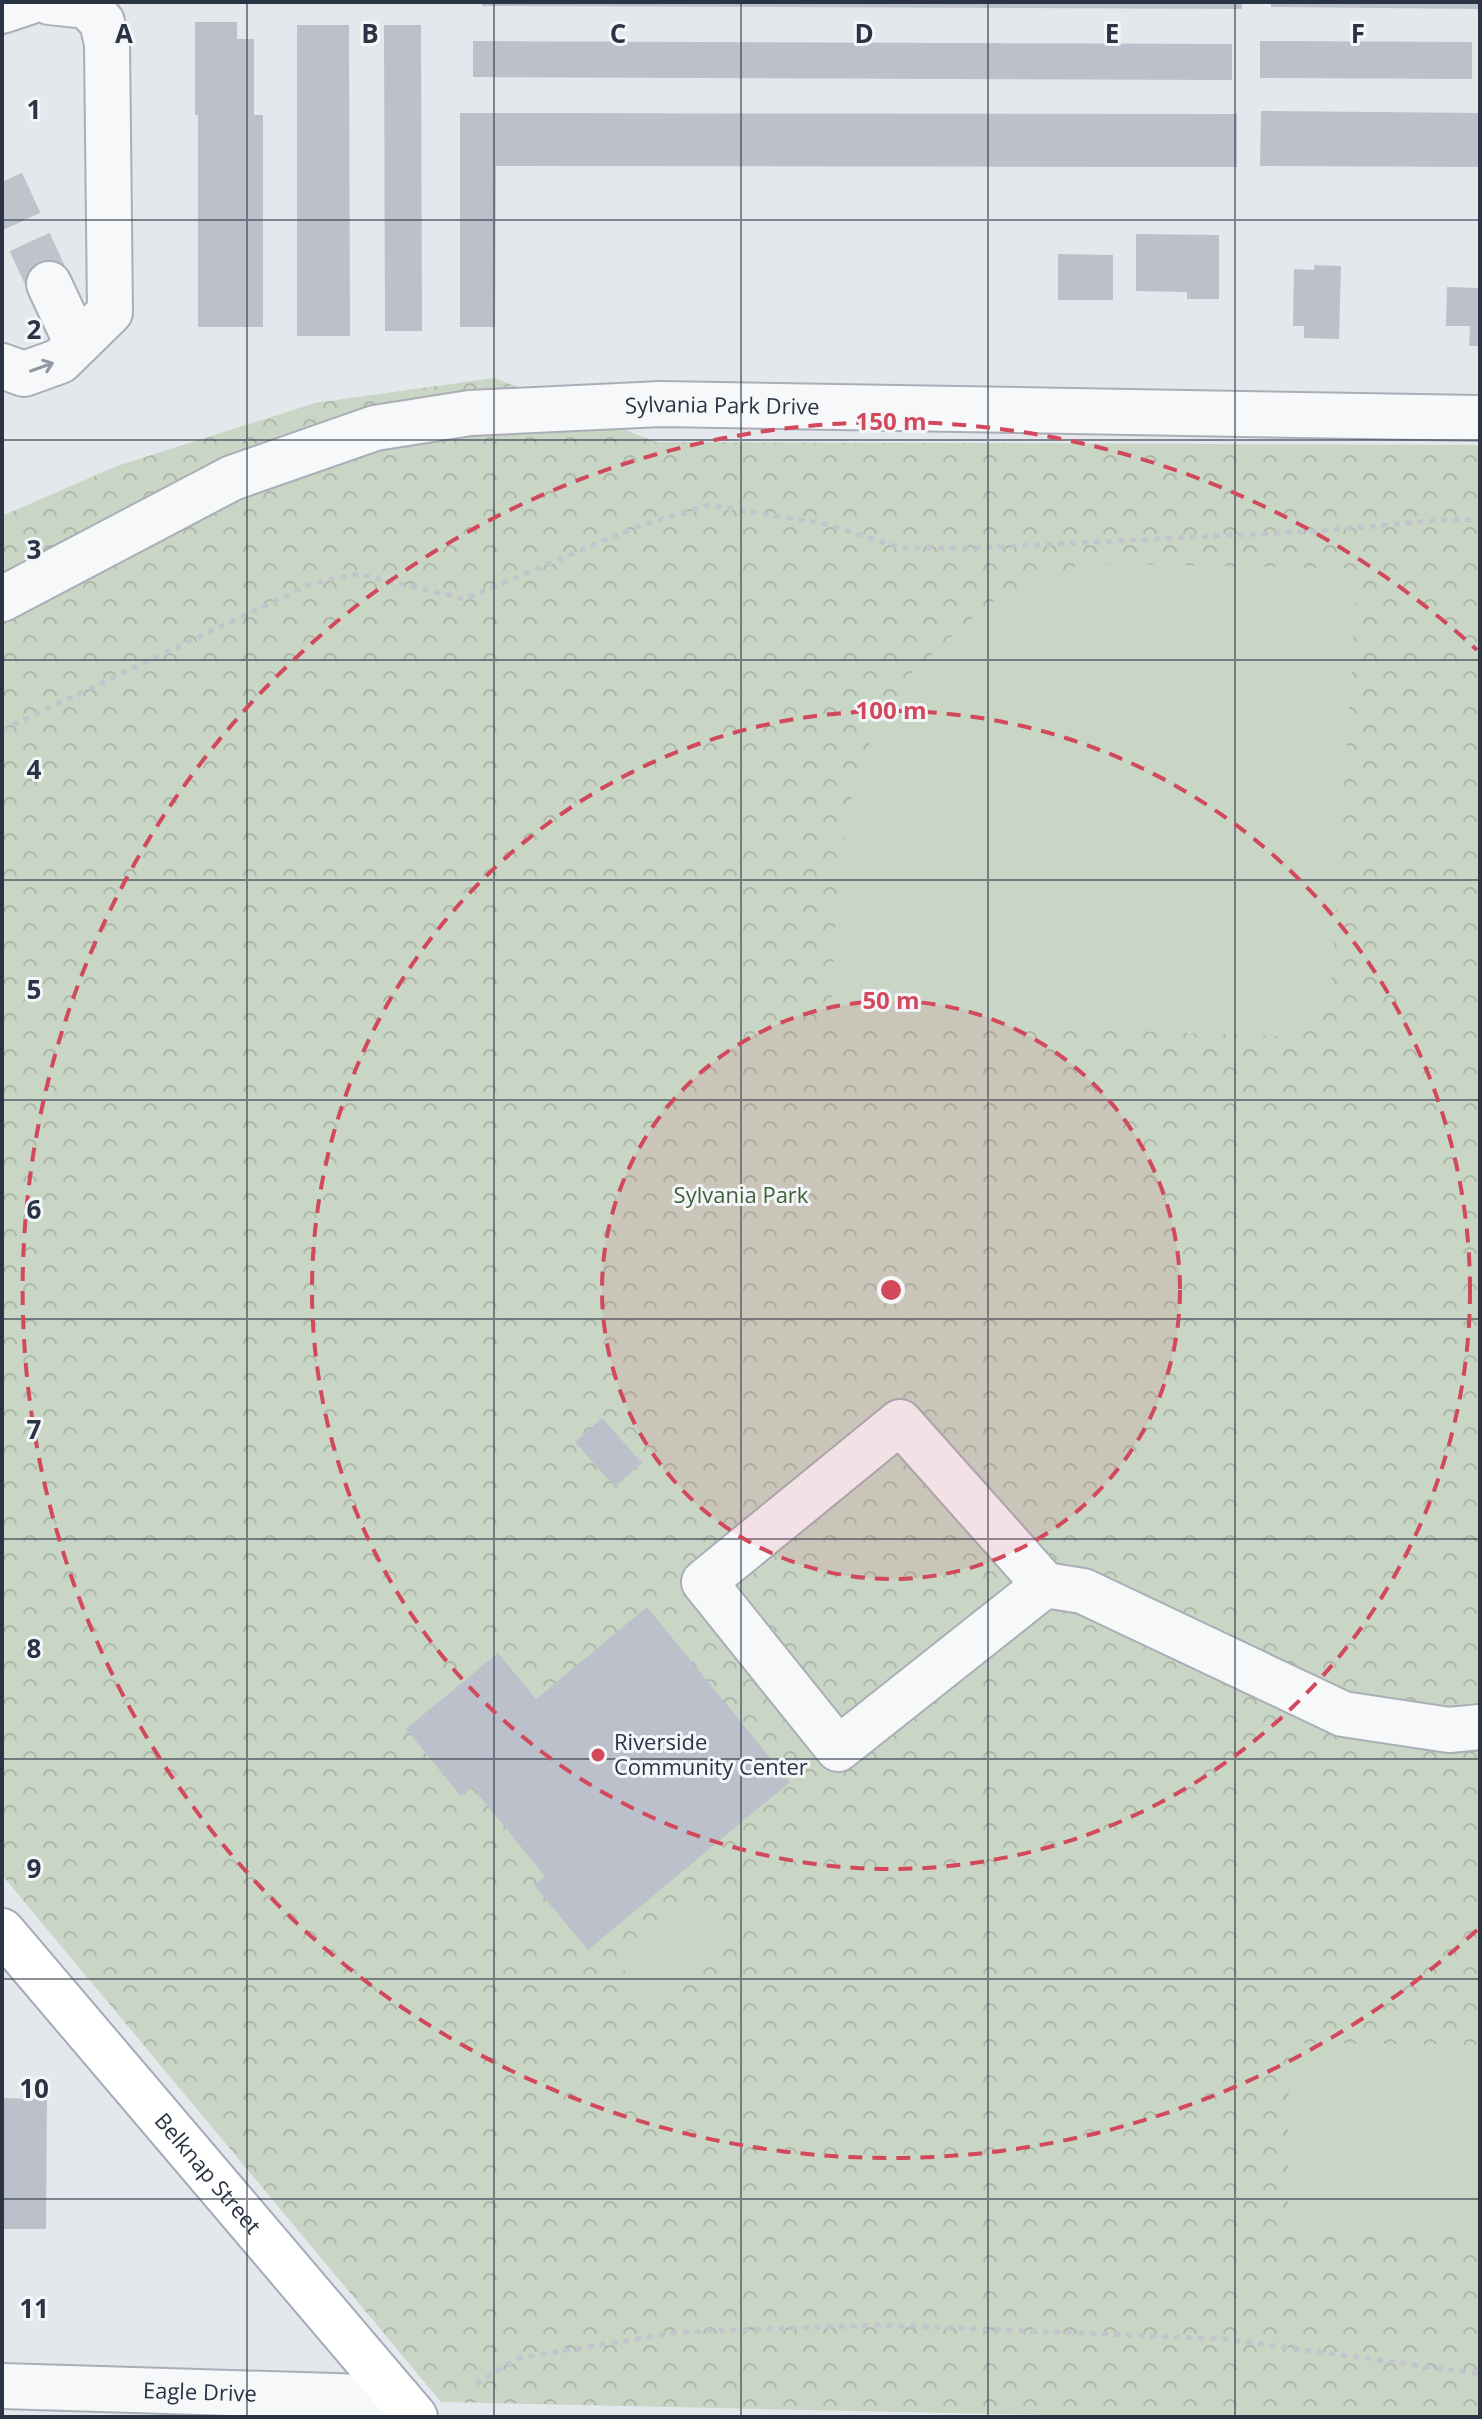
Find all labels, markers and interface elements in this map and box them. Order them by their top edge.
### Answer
text: A [115,15,133,51]
text: B [361,15,379,51]
text: C [610,15,626,51]
text: D [854,15,874,51]
text: E [1105,15,1119,51]
text: F [1351,15,1365,51]
text: 1 [27,91,41,127]
text: 2 [27,311,42,347]
one-way arrow [29,359,54,374]
street label: Sylvania Park Drive [624,388,820,421]
text: 150 m [856,404,926,437]
text: 3 [27,531,41,567]
text: 100 m [856,693,926,726]
text: 4 [27,751,42,787]
text: 5 [27,971,41,1007]
text: 50 m [862,983,920,1016]
park label: Sylvania Park [674,1179,809,1209]
text: 6 [27,1191,42,1227]
centre of rings [877,1276,905,1304]
text: 7 [27,1411,42,1447]
text: 8 [27,1630,41,1666]
place label: Riverside Community Center [614,1726,808,1781]
marker: Riverside Community Center [589,1746,607,1764]
text: 9 [27,1850,41,1886]
text: 10 [19,2070,49,2106]
street label: Belknap Street [149,2106,269,2240]
text: 11 [19,2290,49,2326]
street label: Eagle Drive [143,2374,257,2408]

